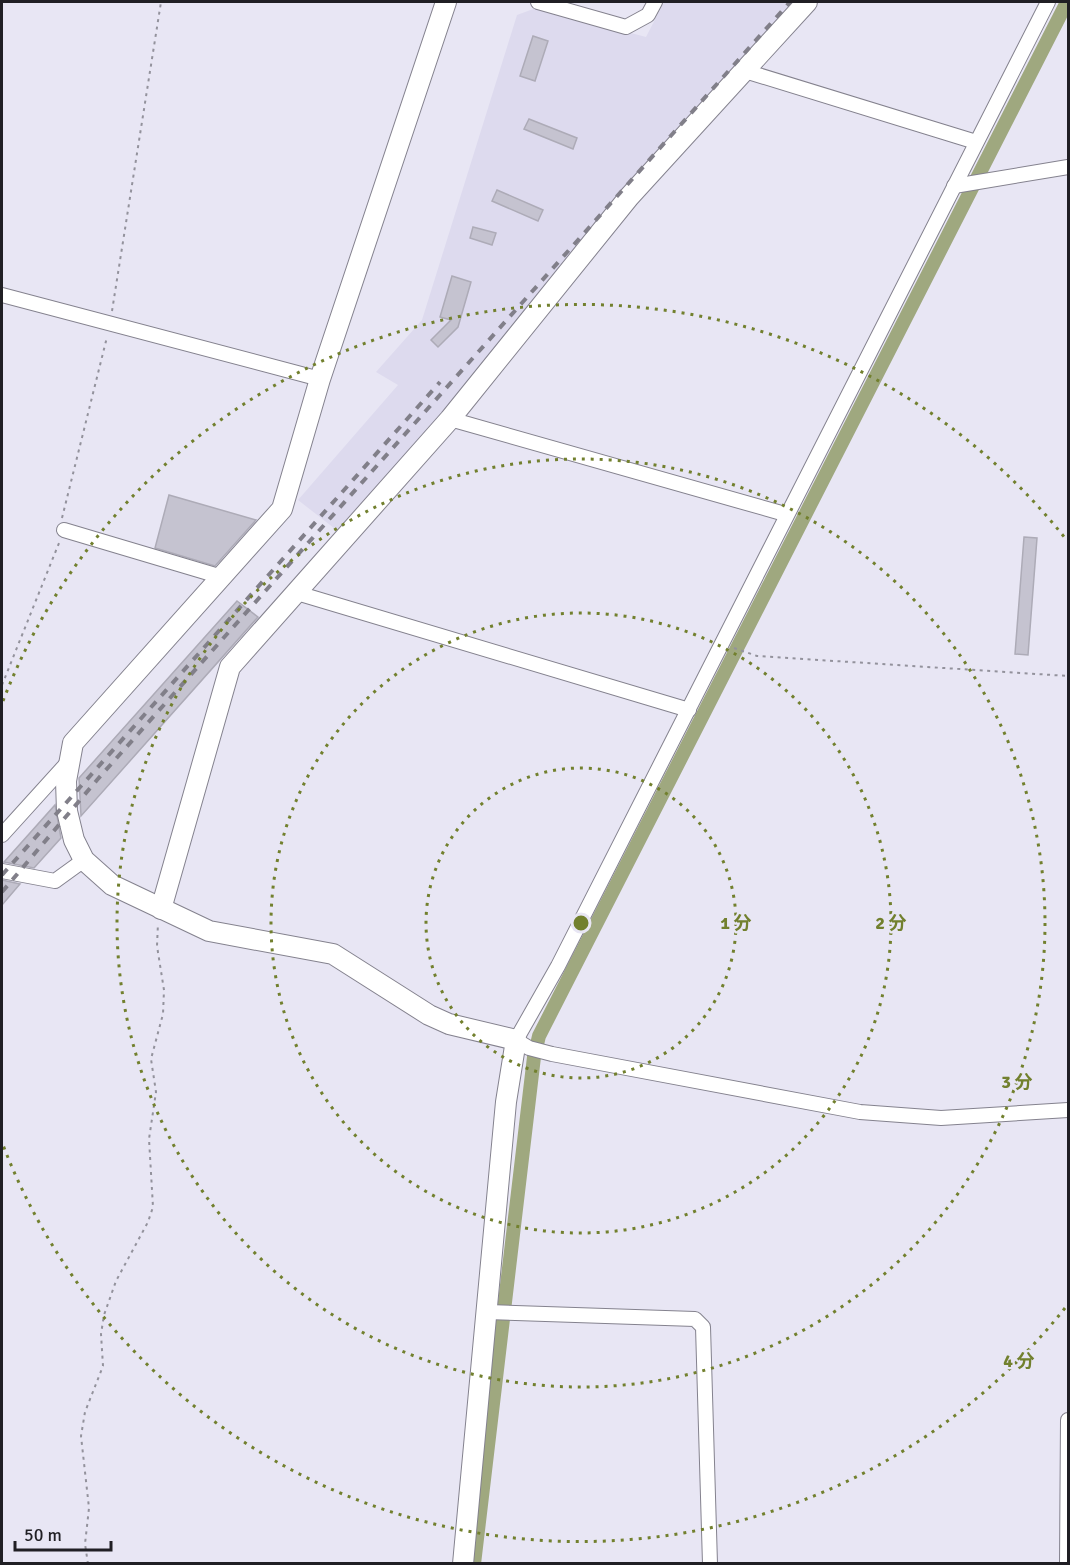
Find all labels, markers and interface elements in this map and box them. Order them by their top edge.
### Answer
text: 1 分 [720,912,752,934]
text: 2 分 [875,912,907,934]
centre of rings [571,913,591,933]
text: 3 分 [1001,1071,1033,1093]
text: 4 分 [1003,1350,1035,1372]
scale bar [15,1514,111,1552]
text: 50 m [24,1524,62,1546]

